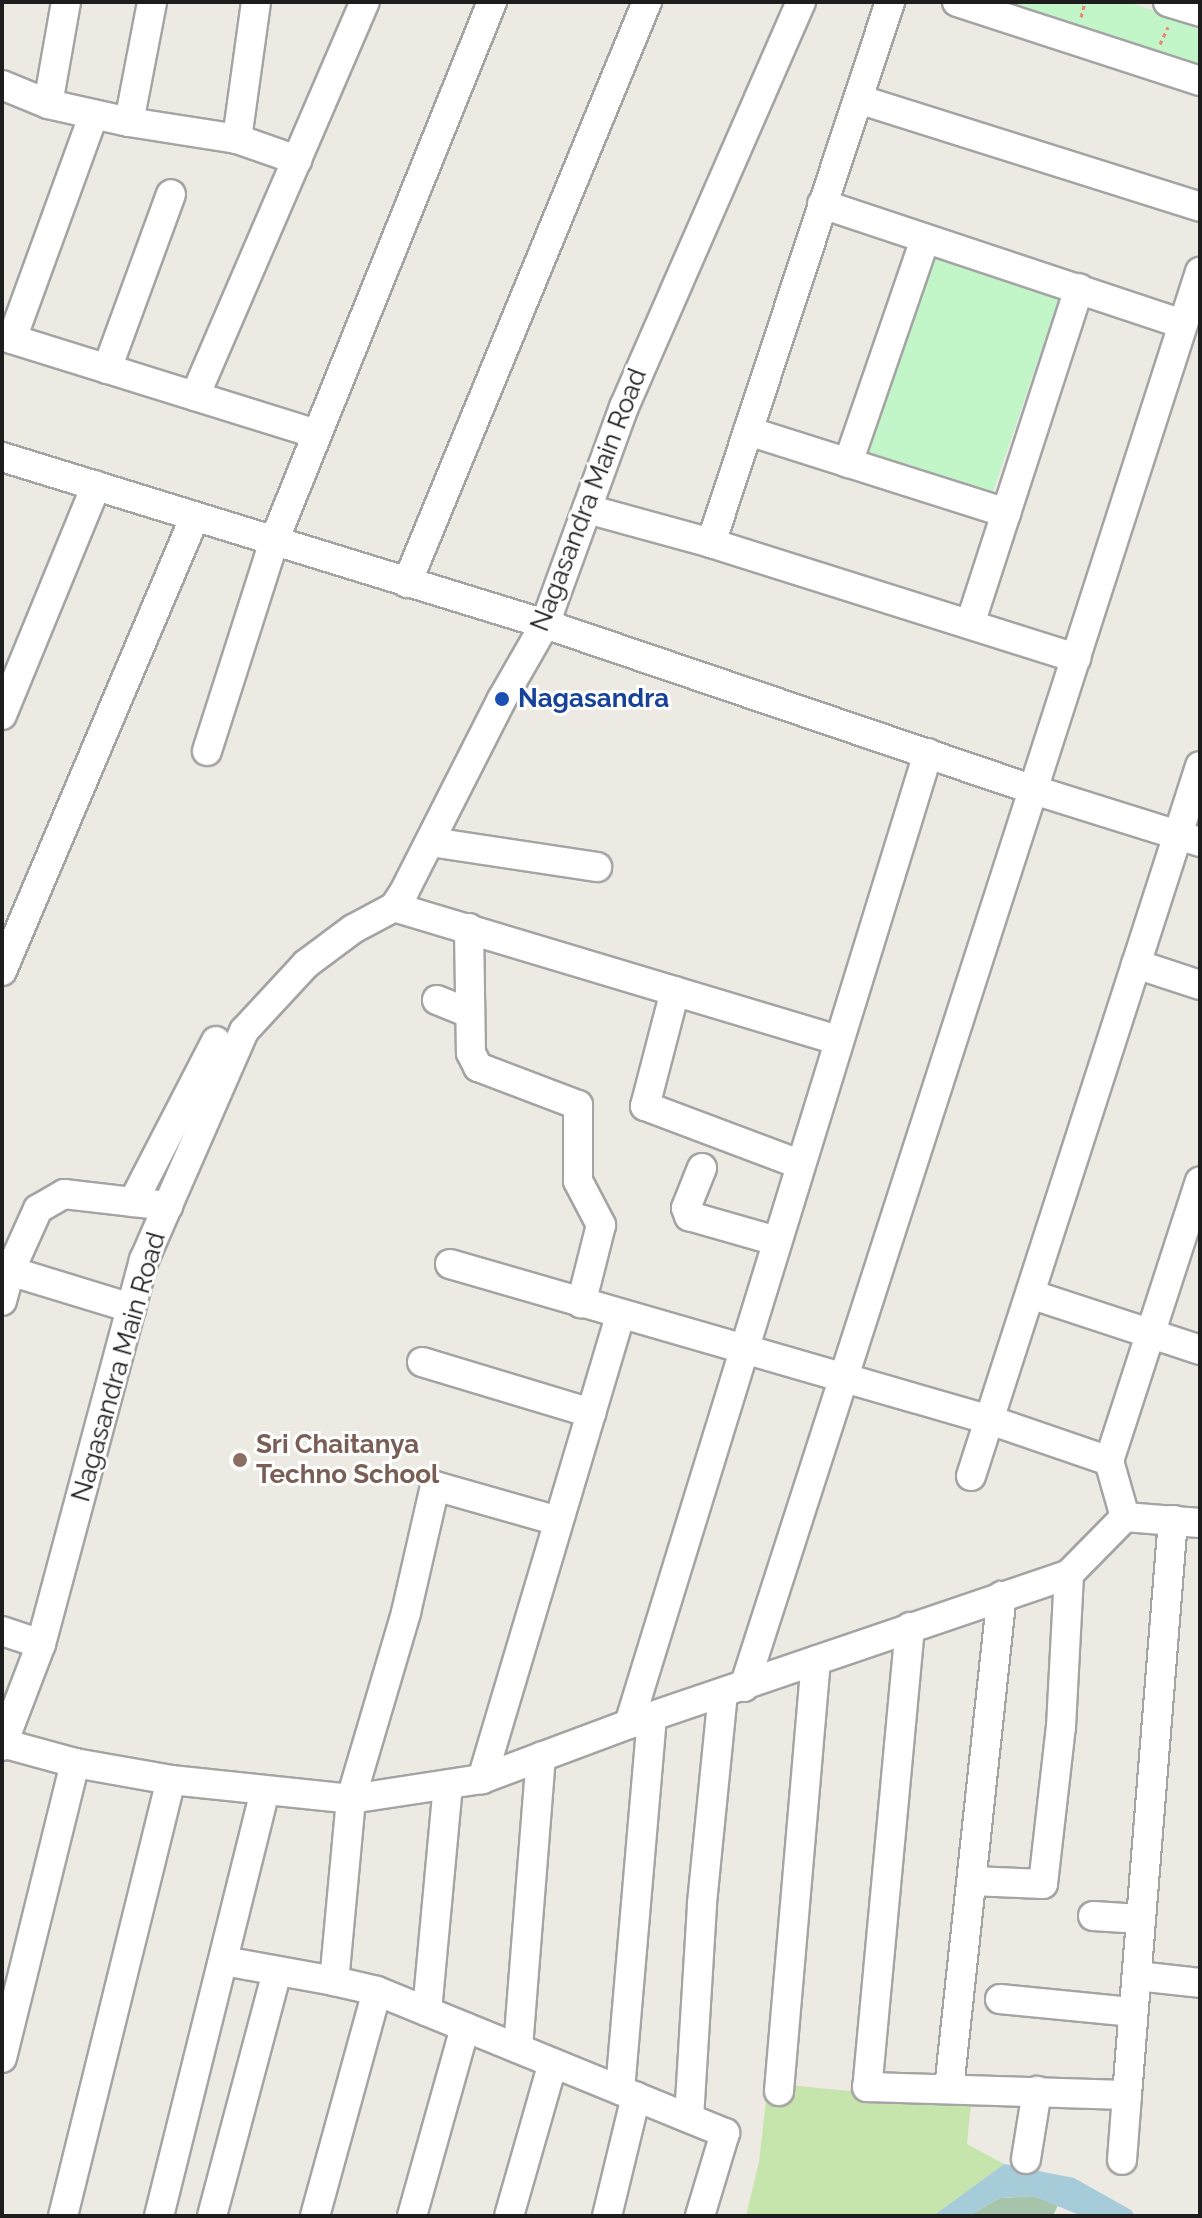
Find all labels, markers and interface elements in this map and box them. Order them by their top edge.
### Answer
street label: Nagasandra Main Road [524,364,654,636]
place label: Nagasandra [518,683,669,715]
marker: Nagasandra [493,690,511,708]
street label: Nagasandra Main Road [66,1229,172,1505]
place label: Sri Chaitanya Techno School [256,1429,439,1490]
marker: Sri Chaitanya Techno School [231,1451,249,1469]

